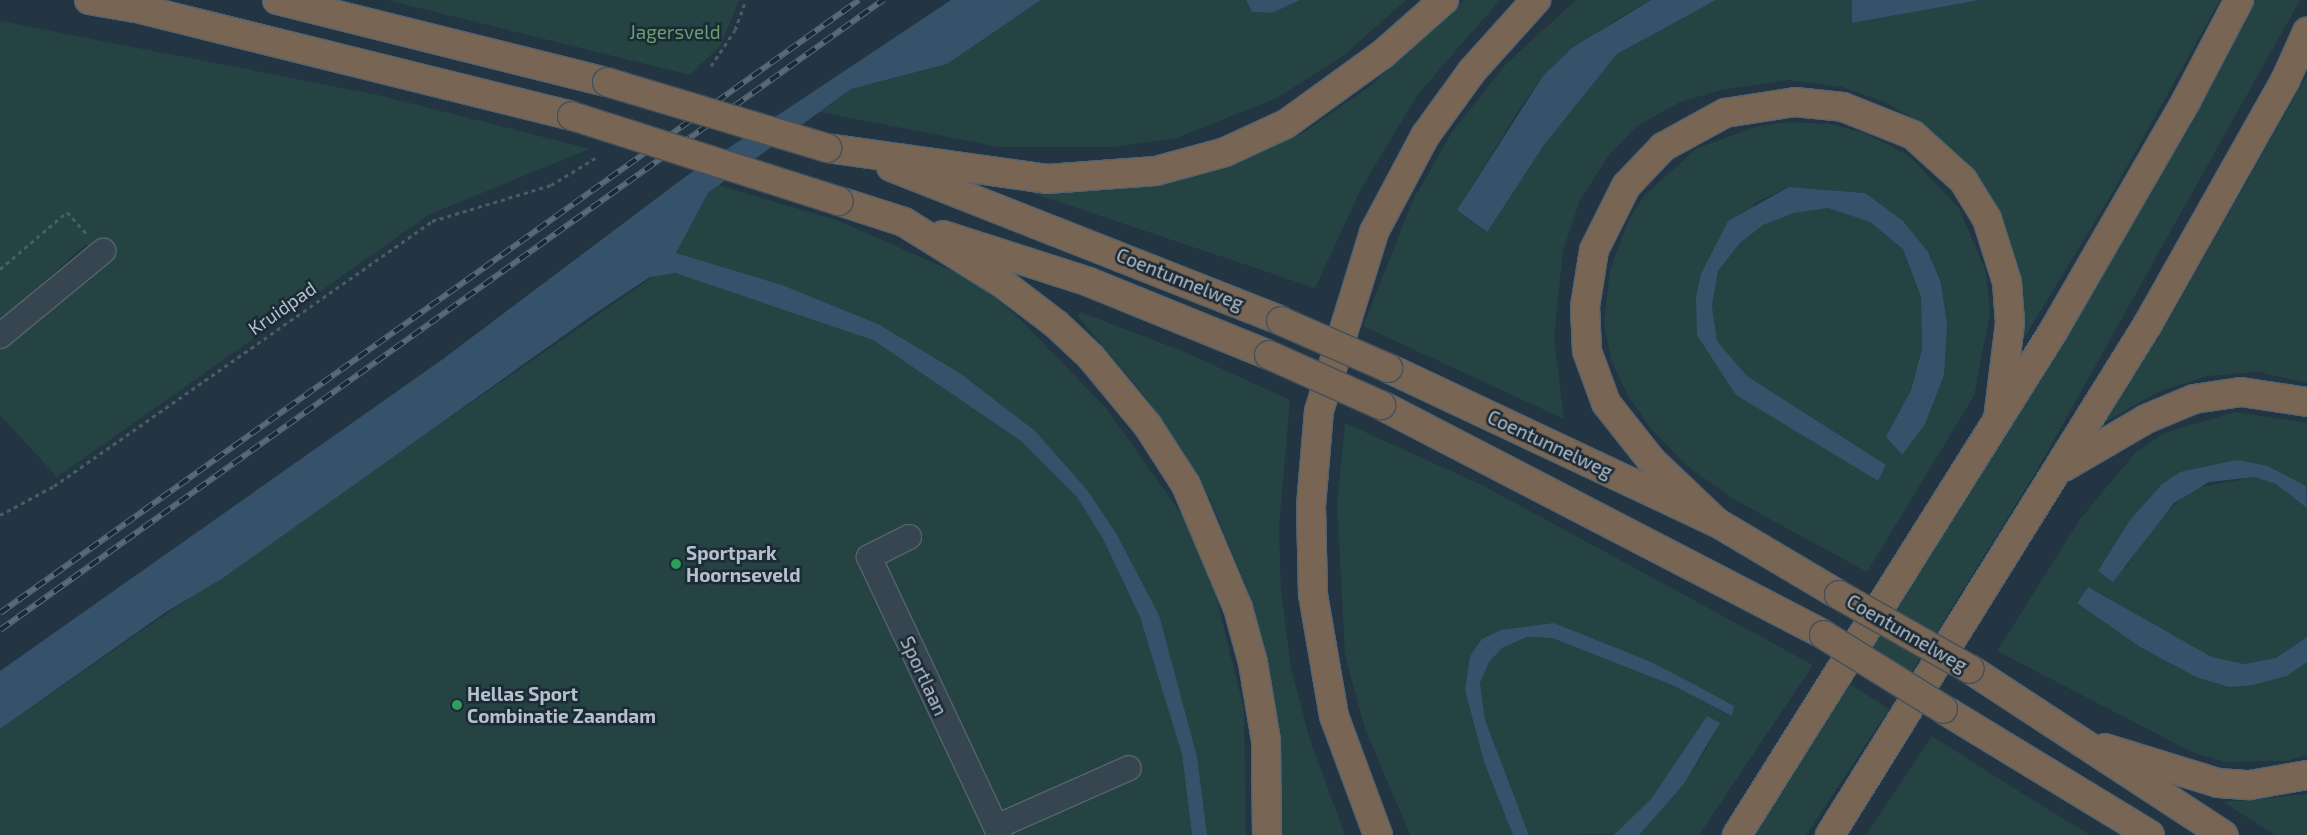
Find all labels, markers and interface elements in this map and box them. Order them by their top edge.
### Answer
park label: Jagersveld [629,21,721,43]
street label: Coentunnelweg [1113,243,1247,315]
street label: Kruidpad [244,276,320,340]
street label: Coentunnelweg [1484,405,1616,483]
place label: Sportpark Hoornseveld [686,542,801,586]
marker: Sportpark Hoornseveld [670,558,682,570]
street label: Coentunnelweg [1843,589,1971,677]
street label: Sportlaan [896,633,952,719]
place label: Hellas Sport Combinatie Zaandam [467,683,656,727]
marker: Hellas Sport Combinatie Zaandam [451,699,463,711]

